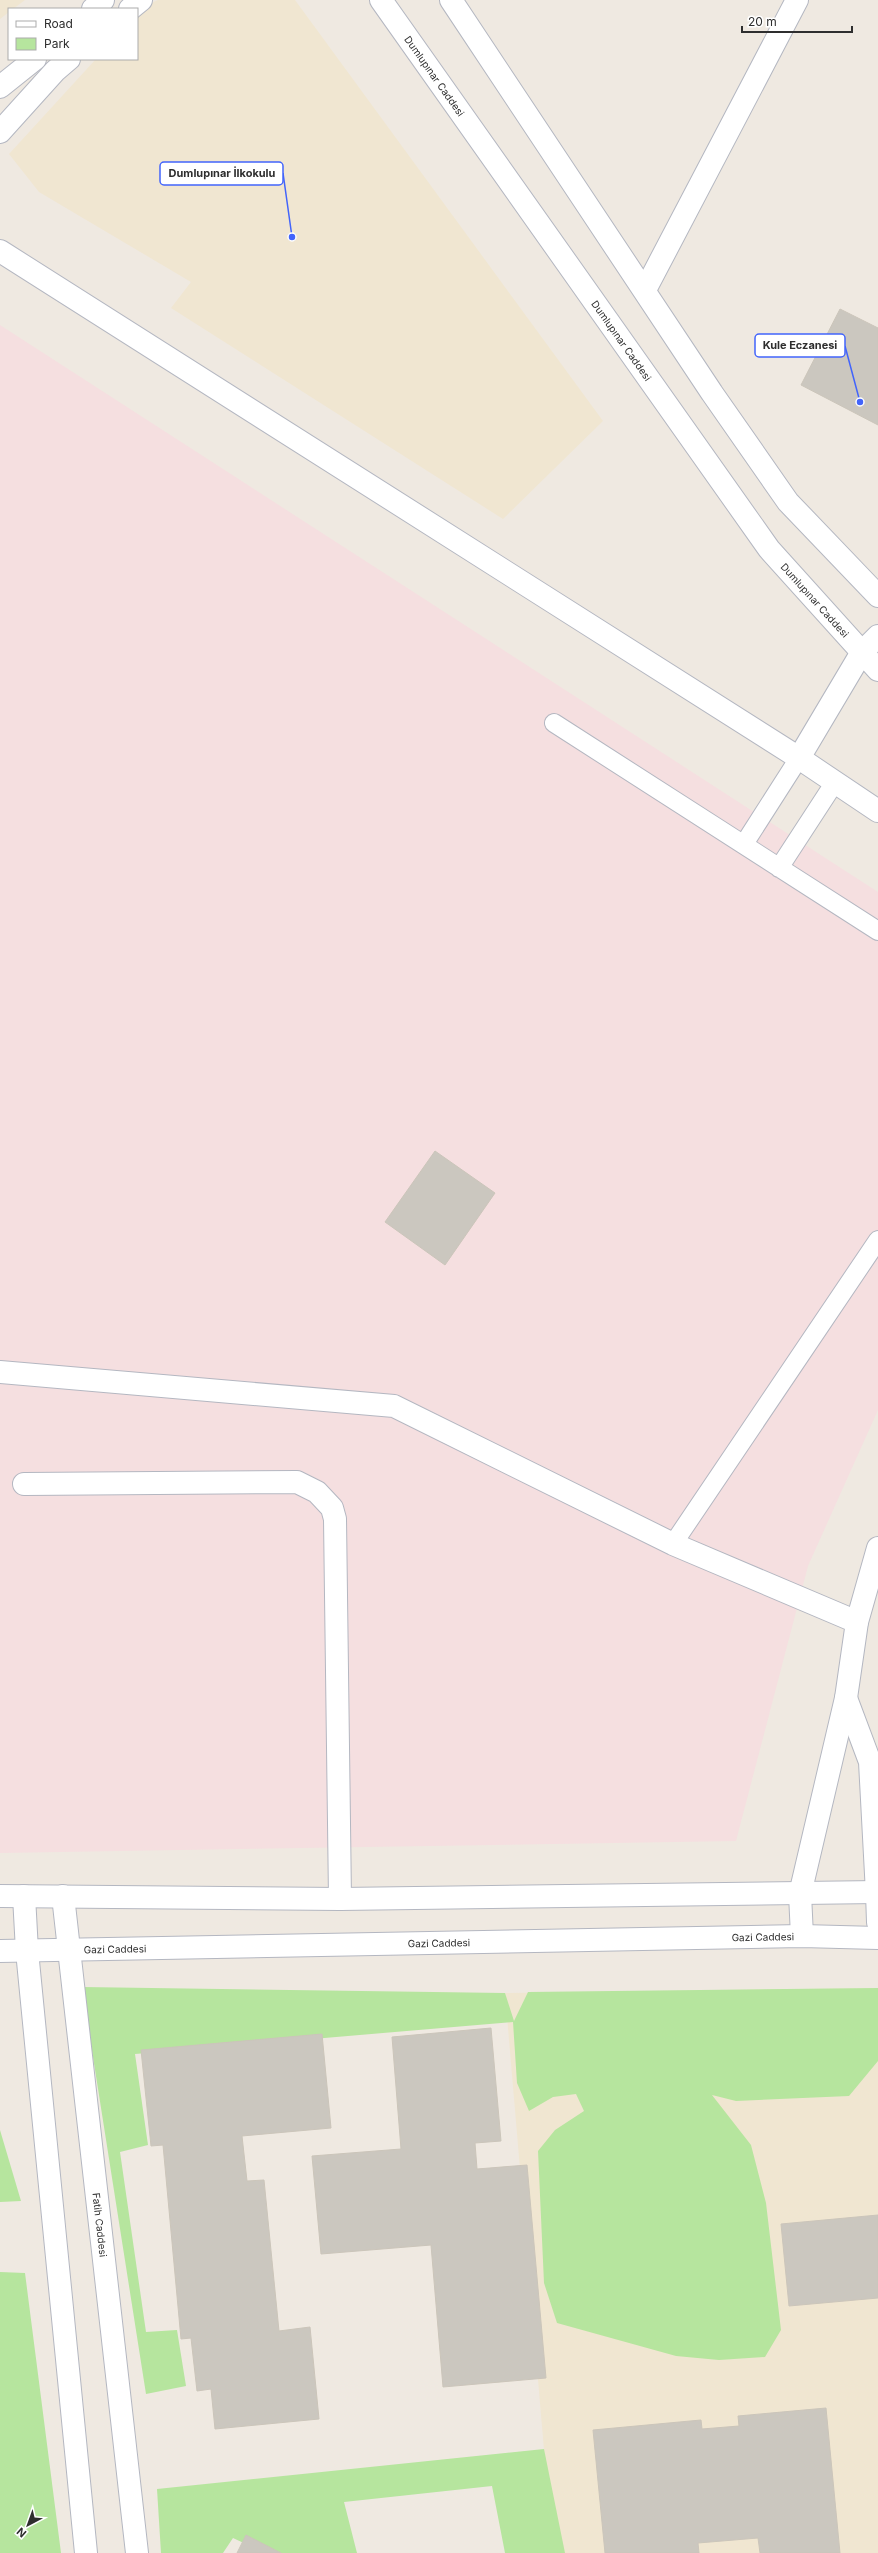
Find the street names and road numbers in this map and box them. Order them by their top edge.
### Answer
street label: Dumlupınar Caddesi [402,33,467,118]
street label: Dumlupınar Caddesi [589,298,654,383]
street label: Dumlupınar Caddesi [779,561,851,640]
street label: Gazi Caddesi [731,1930,794,1943]
street label: Gazi Caddesi [408,1936,470,1949]
street label: Gazi Caddesi [84,1942,146,1955]
street label: Fatih Caddesi [90,2192,110,2258]

